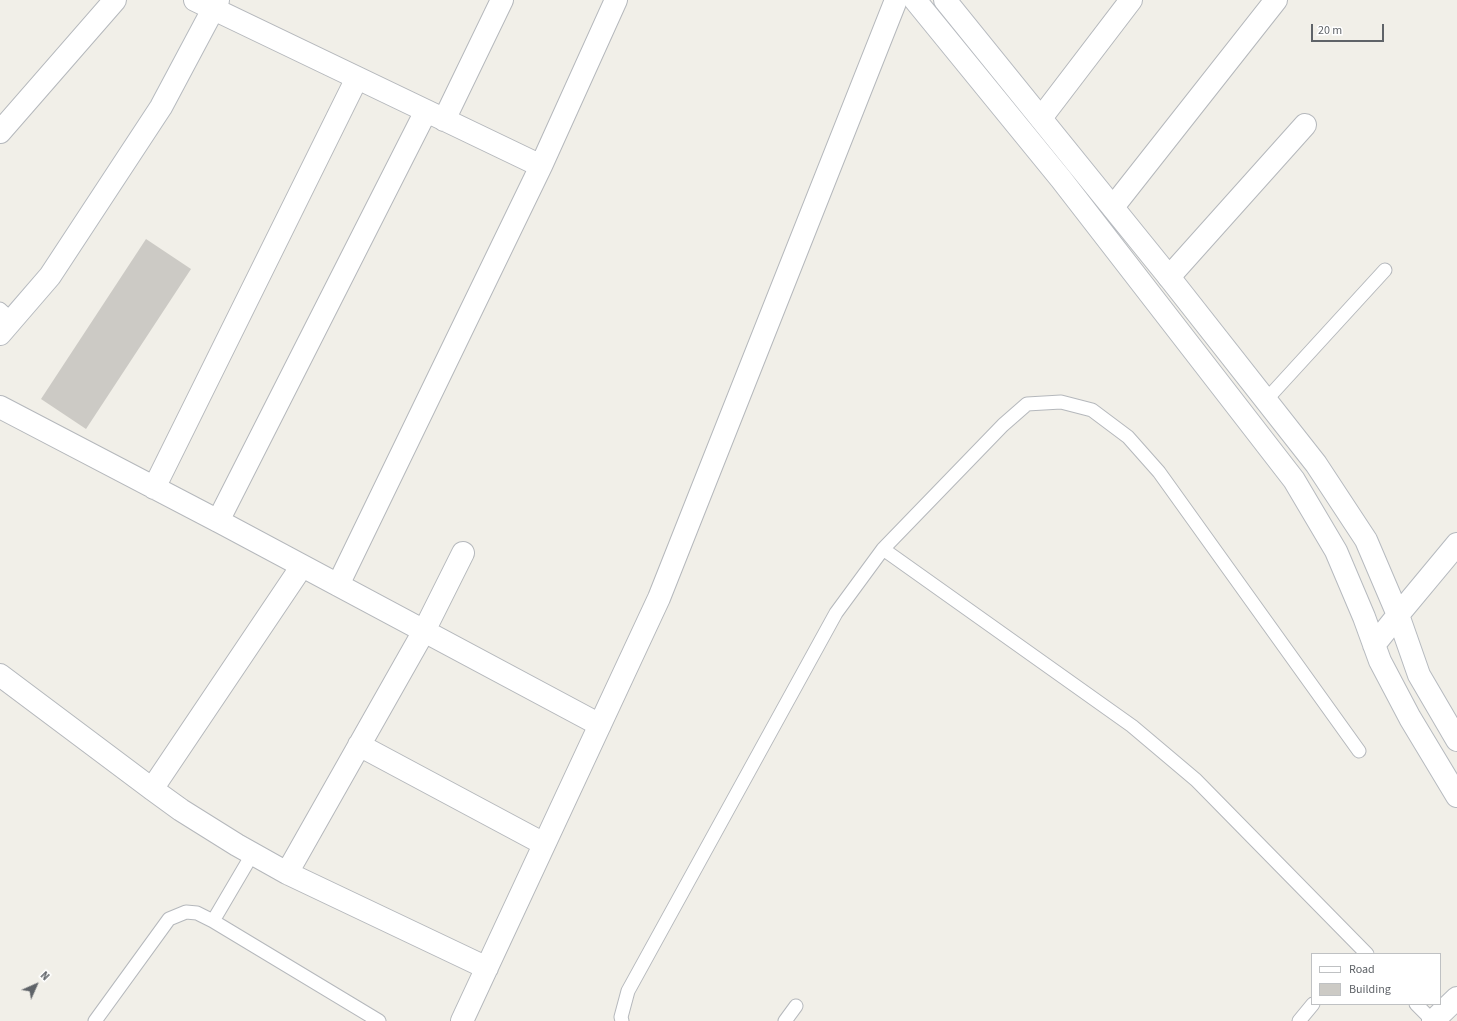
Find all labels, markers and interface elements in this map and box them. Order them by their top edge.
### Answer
scale bar [1313,16,1386,42]
text: 20 m [1318,22,1342,39]
legend [1311,953,1441,1005]
text: Road [1349,961,1375,978]
north arrow [16,965,56,1005]
text: N [37,968,53,984]
text: Building [1349,981,1391,998]

